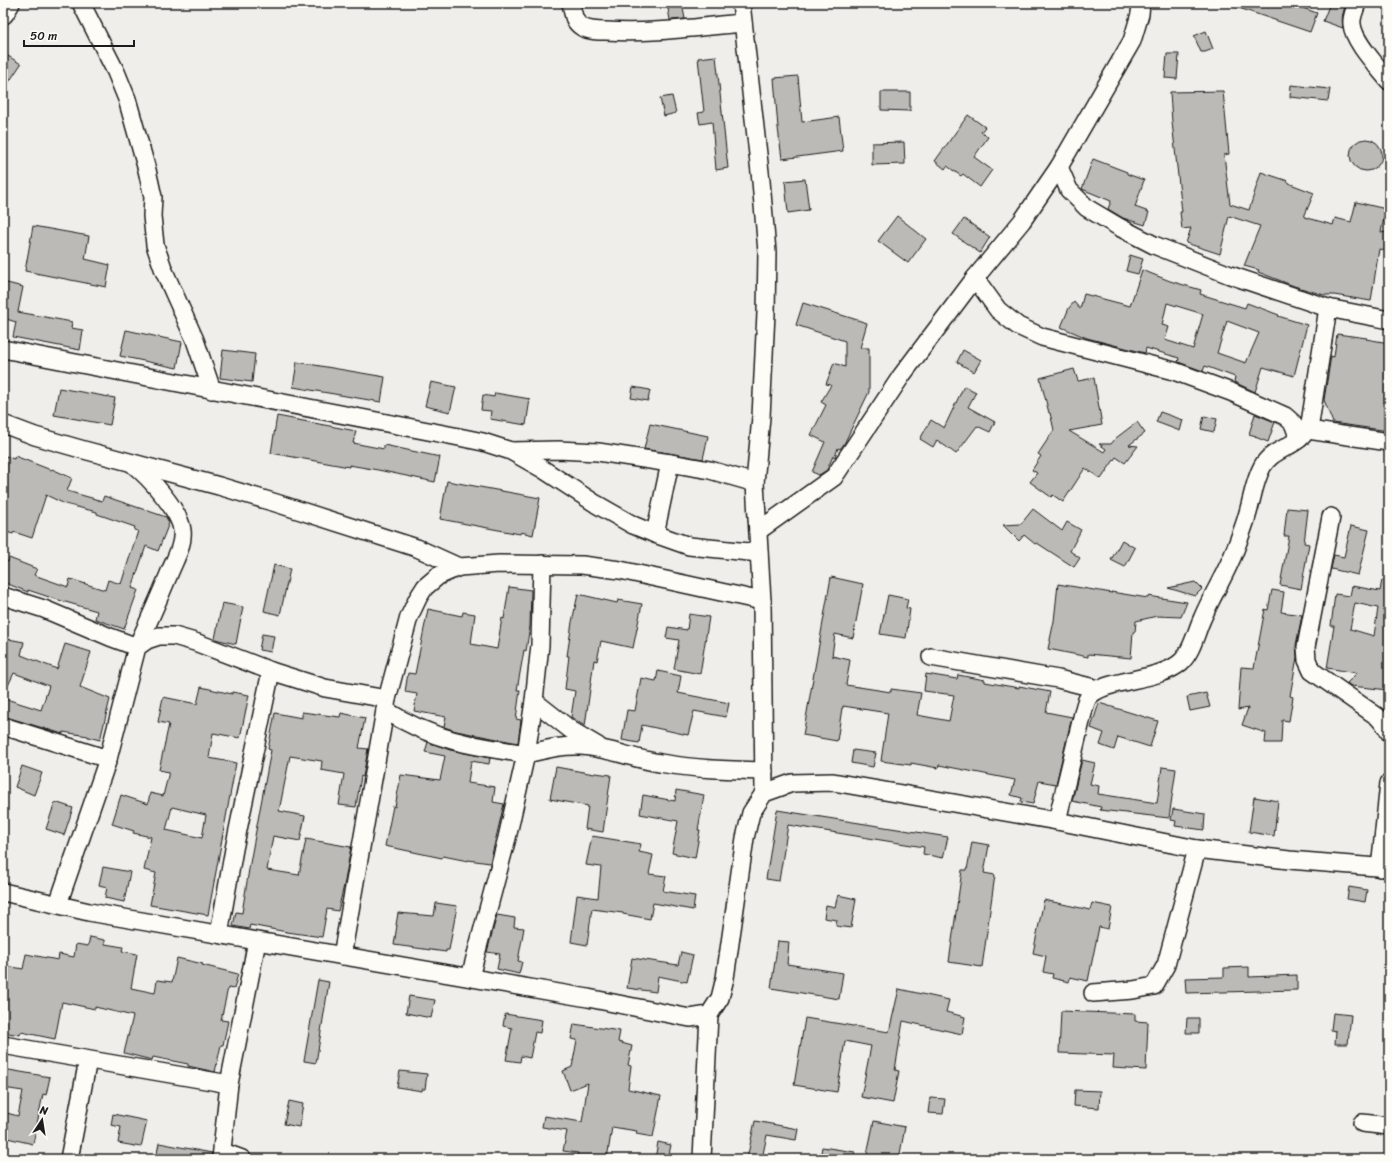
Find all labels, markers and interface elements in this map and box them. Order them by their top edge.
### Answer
scale bar [24,22,134,48]
text: 50 m [30,25,57,47]
north arrow [22,1100,62,1140]
text: N [37,1100,50,1121]

